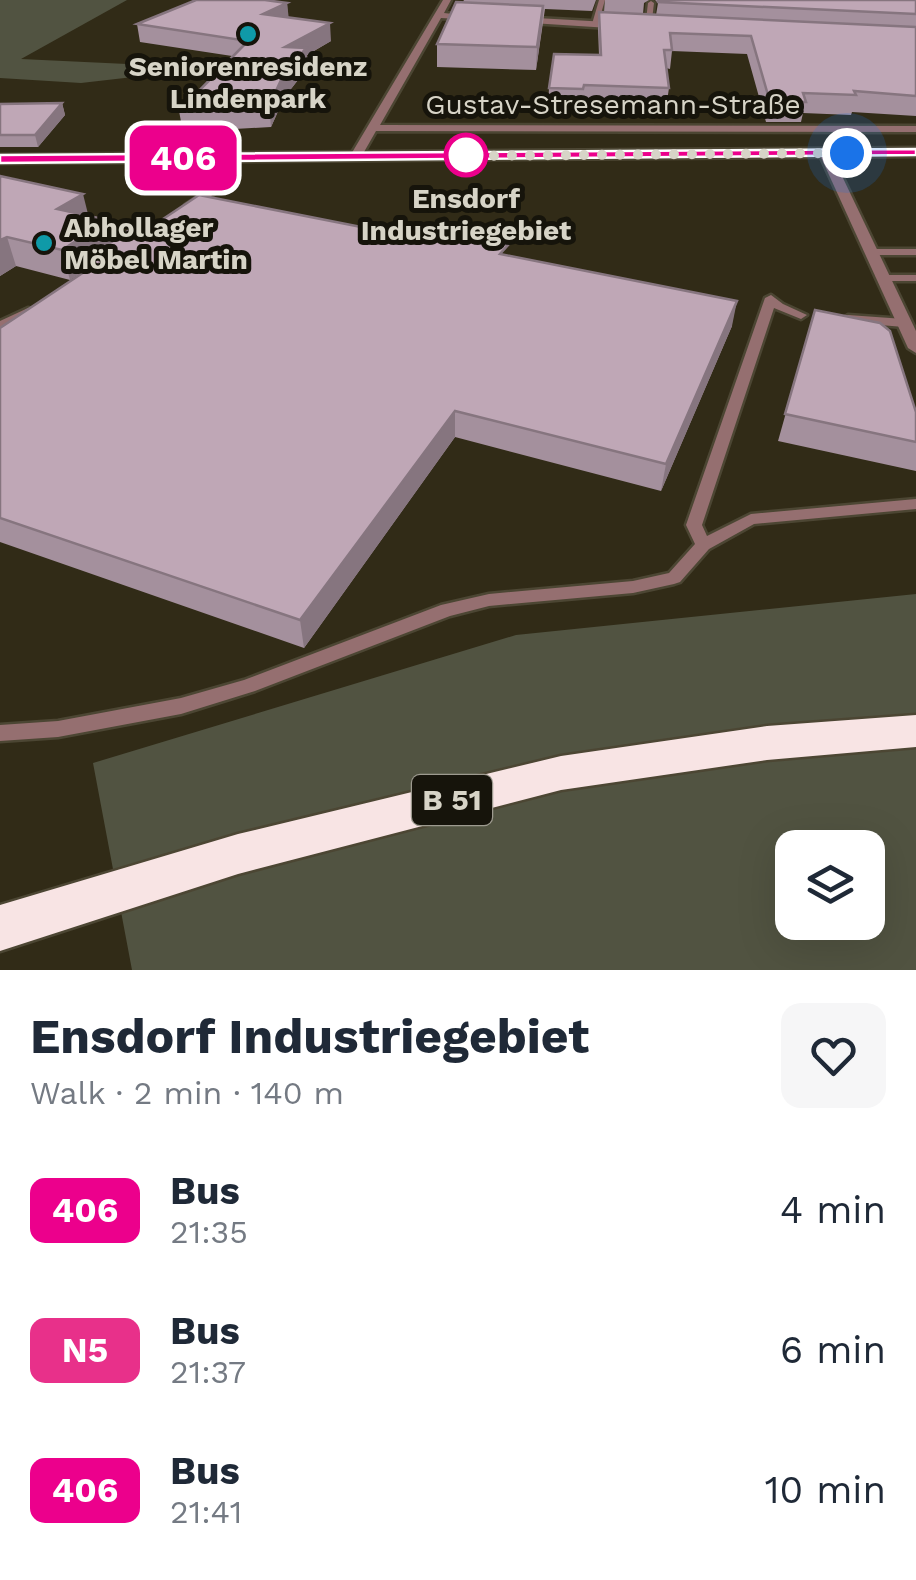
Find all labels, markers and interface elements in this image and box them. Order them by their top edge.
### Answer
marker: Seniorenresidenz Lindenpark [237,23,259,45]
place label: Seniorenresidenz Lindenpark [129,50,367,115]
street label: Gustav-Stresemann-Straße [425,88,801,121]
line badge: 406 [126,126,240,190]
your location [822,128,872,178]
marker: Ensdorf Industriegebiet [445,134,487,176]
text: 406 [150,137,216,179]
place label: Ensdorf Industriegebiet [361,182,571,247]
place label: Abhollager Möbel Martin [64,211,248,276]
marker: Abhollager Möbel Martin [33,232,55,254]
road number: B 51 [412,775,492,825]
map controls [775,830,885,940]
button: layers [775,830,885,940]
button: heart [781,1003,886,1108]
text: Ensdorf Industriegebiet [30,1008,589,1065]
text: Walk · 2 min · 140 m [30,1074,344,1112]
text: Bus [170,1169,240,1213]
text: 4 min [780,1188,886,1232]
text: 406 [52,1189,118,1231]
text: 21:35 [170,1213,248,1251]
text: Bus [170,1309,240,1353]
text: 6 min [780,1328,886,1372]
text: N5 [62,1329,108,1371]
text: 21:37 [170,1353,246,1391]
text: Bus [170,1449,240,1493]
text: 10 min [765,1468,886,1512]
text: 406 [52,1469,118,1511]
text: 21:41 [170,1493,242,1531]

